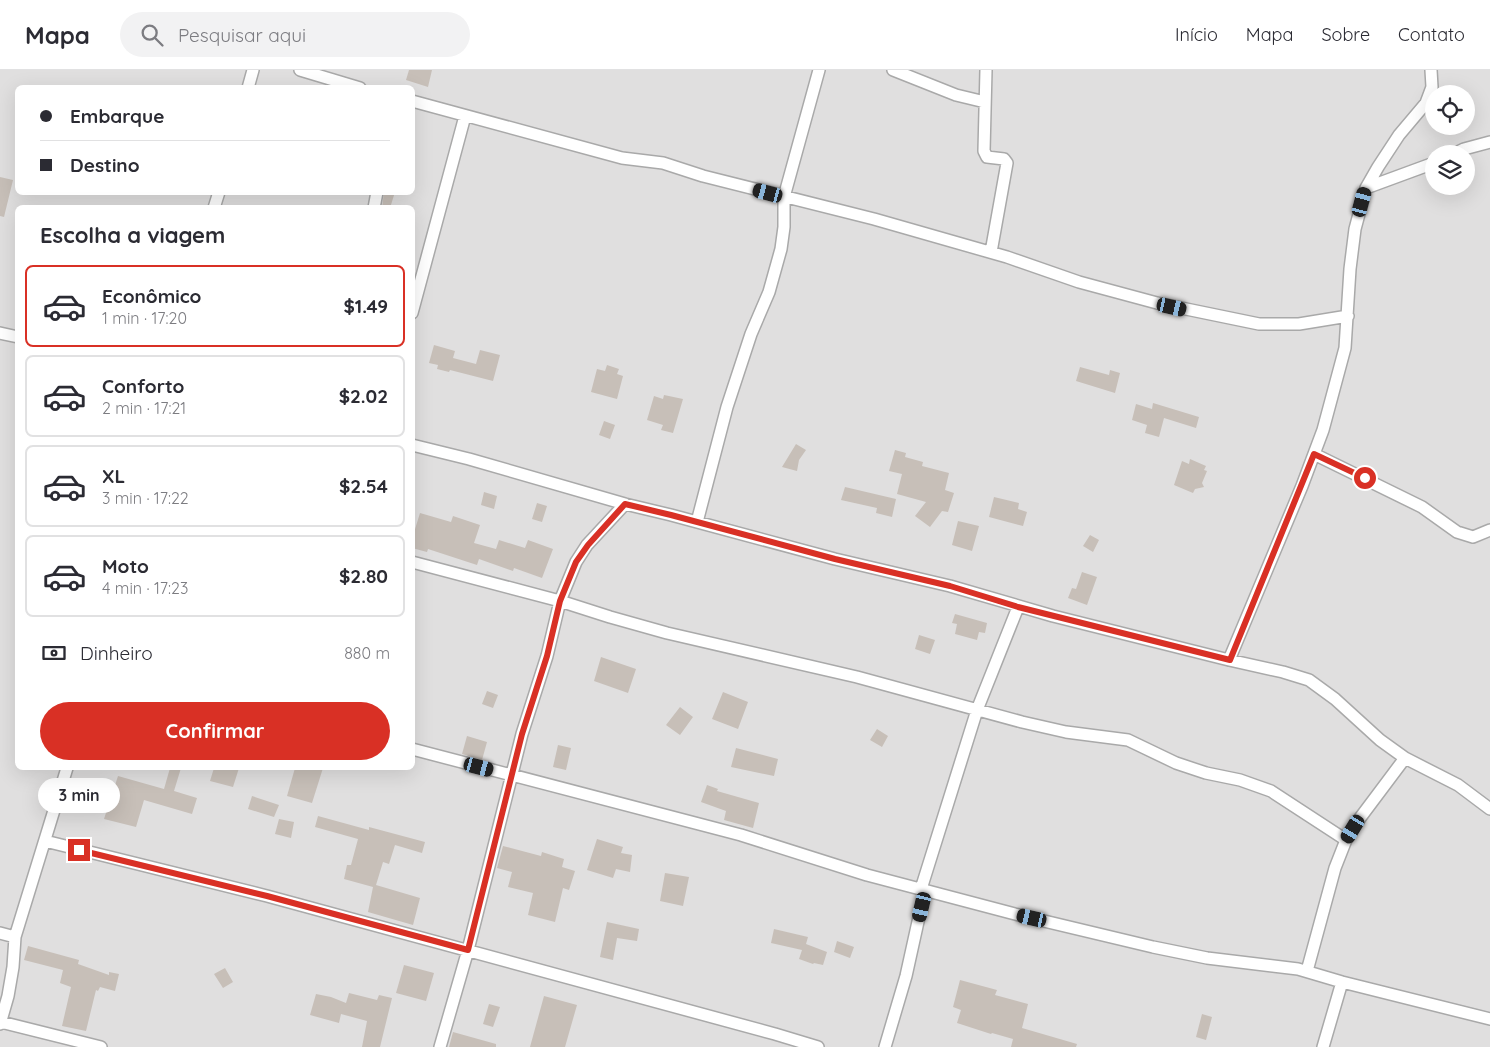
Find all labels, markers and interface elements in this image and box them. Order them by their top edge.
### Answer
search box [120,12,470,57]
text: Mapa [25,20,90,50]
icon: search [138,21,166,49]
text: Pesquisar aqui [178,23,306,47]
text: Início [1175,23,1218,46]
text: Mapa [1246,23,1293,46]
text: Sobre [1321,23,1370,46]
text: Contato [1398,23,1465,46]
map controls [1425,85,1475,195]
button: locate [1425,85,1475,135]
text: Embarque [70,104,164,128]
button: layers [1425,145,1475,195]
text: Destino [70,153,140,177]
car [751,182,784,204]
car [1350,186,1373,218]
text: Escolha a viagem [40,221,225,249]
icon: car [42,284,87,329]
text: Econômico [102,284,201,308]
text: $1.49 [344,294,388,318]
car [1155,296,1188,318]
text: 1 min · 17:20 [102,308,187,328]
icon: car [42,374,87,419]
text: Conforto [102,374,184,398]
text: $2.02 [339,384,388,408]
text: 2 min · 17:21 [102,398,186,418]
icon: car [42,464,87,509]
text: XL [102,464,125,488]
route start [1354,467,1376,489]
text: $2.54 [339,474,388,498]
text: 3 min · 17:22 [102,488,189,508]
icon: car [42,554,87,599]
text: Moto [102,554,149,578]
text: $2.80 [339,564,388,588]
text: 4 min · 17:23 [102,578,188,598]
icon: cash [40,639,68,667]
text: Dinheiro [80,641,153,665]
text: 880 m [344,643,390,663]
button: Confirmar [40,702,390,760]
car [462,756,495,778]
callout: 3 min [38,778,120,812]
text: 3 min [58,785,100,805]
car [1338,812,1367,846]
route end [68,839,90,861]
car [911,891,932,923]
car [1015,907,1048,929]

